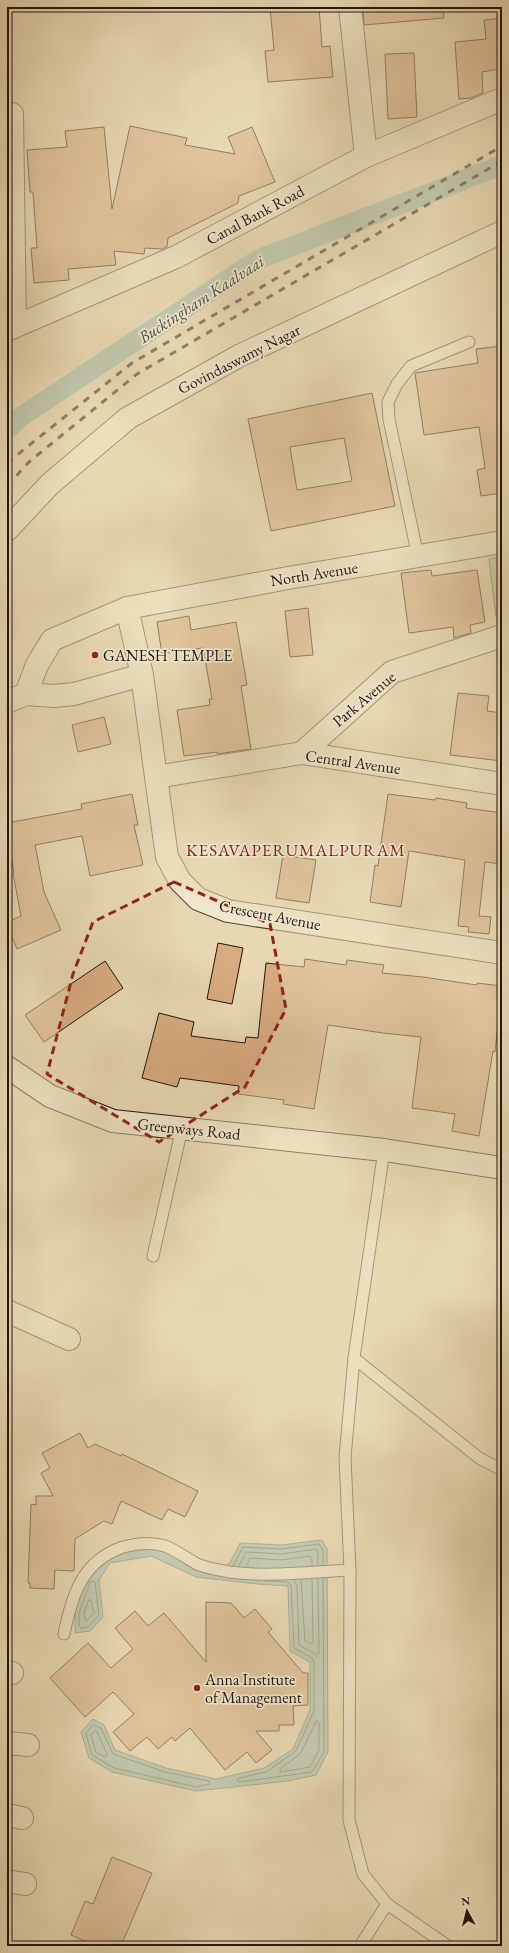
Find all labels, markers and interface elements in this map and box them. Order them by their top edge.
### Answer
street label: Canal Bank Road [202,180,308,250]
water label: Buckingham Kaalvaai [133,250,269,348]
street label: Govindaswamy Nagar [174,319,305,399]
street label: North Avenue [269,557,359,591]
place label: GANESH TEMPLE [103,645,232,666]
marker: GANESH TEMPLE [90,650,100,660]
street label: Park Avenue [328,666,400,732]
street label: Central Avenue [304,745,402,779]
district label: KESAVAPERUMALPURAM [186,839,406,861]
street label: Crescent Avenue [217,895,323,935]
street label: Greenways Road [137,1113,242,1145]
place label: Anna Institute of Management [204,1669,302,1708]
marker: Anna Institute of Management [192,1683,202,1693]
north arrow [447,1891,487,1931]
text: N [461,1894,471,1909]

